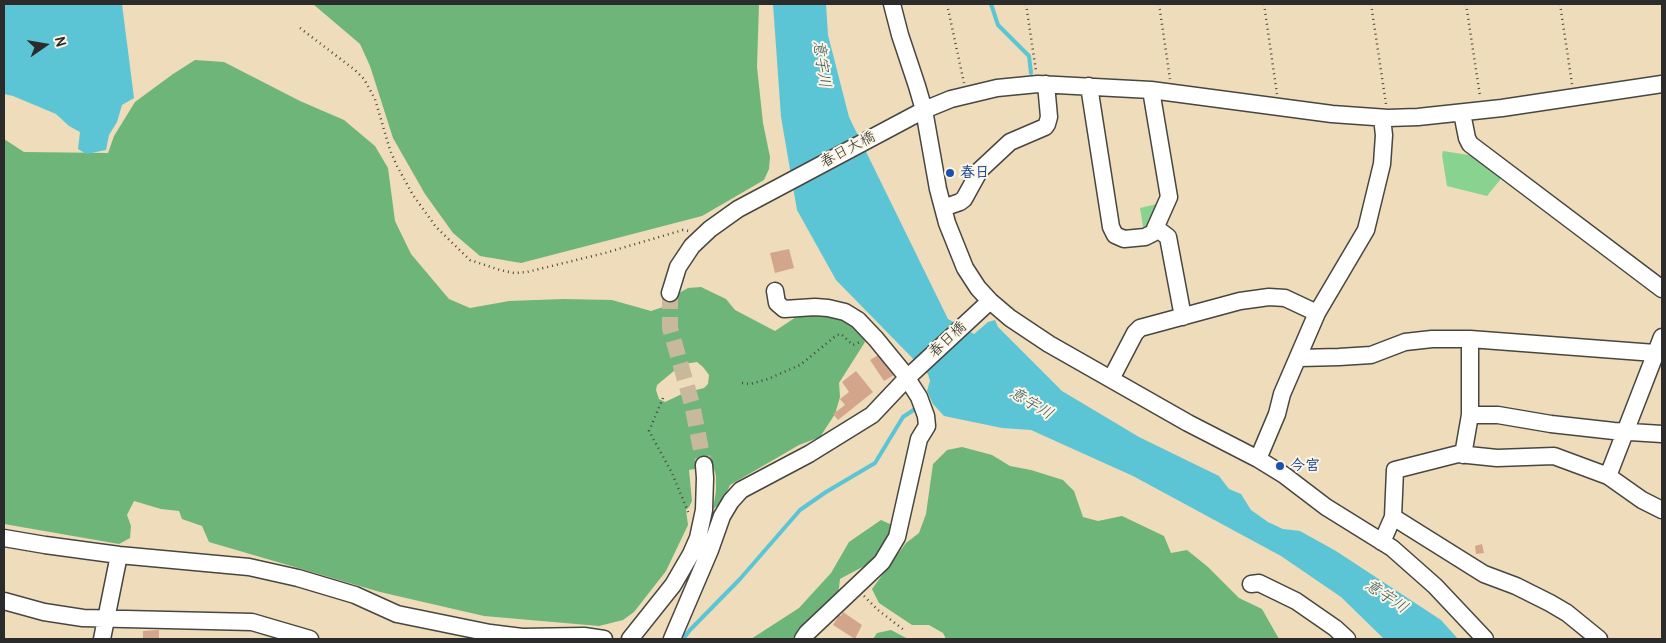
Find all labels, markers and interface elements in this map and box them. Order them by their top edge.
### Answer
north arrow [20,20,70,70]
text: N [51,35,69,48]
water label: 意宇川 [808,39,834,89]
street label: 春日大橋 [817,128,879,172]
place label: 春日 [960,164,990,182]
marker: 春日 [944,167,956,179]
street label: 春日橋 [925,318,971,362]
water label: 意宇川 [1005,383,1057,425]
place label: 今宮 [1290,457,1320,475]
marker: 今宮 [1274,460,1286,472]
water label: 意宇川 [1361,576,1411,618]

